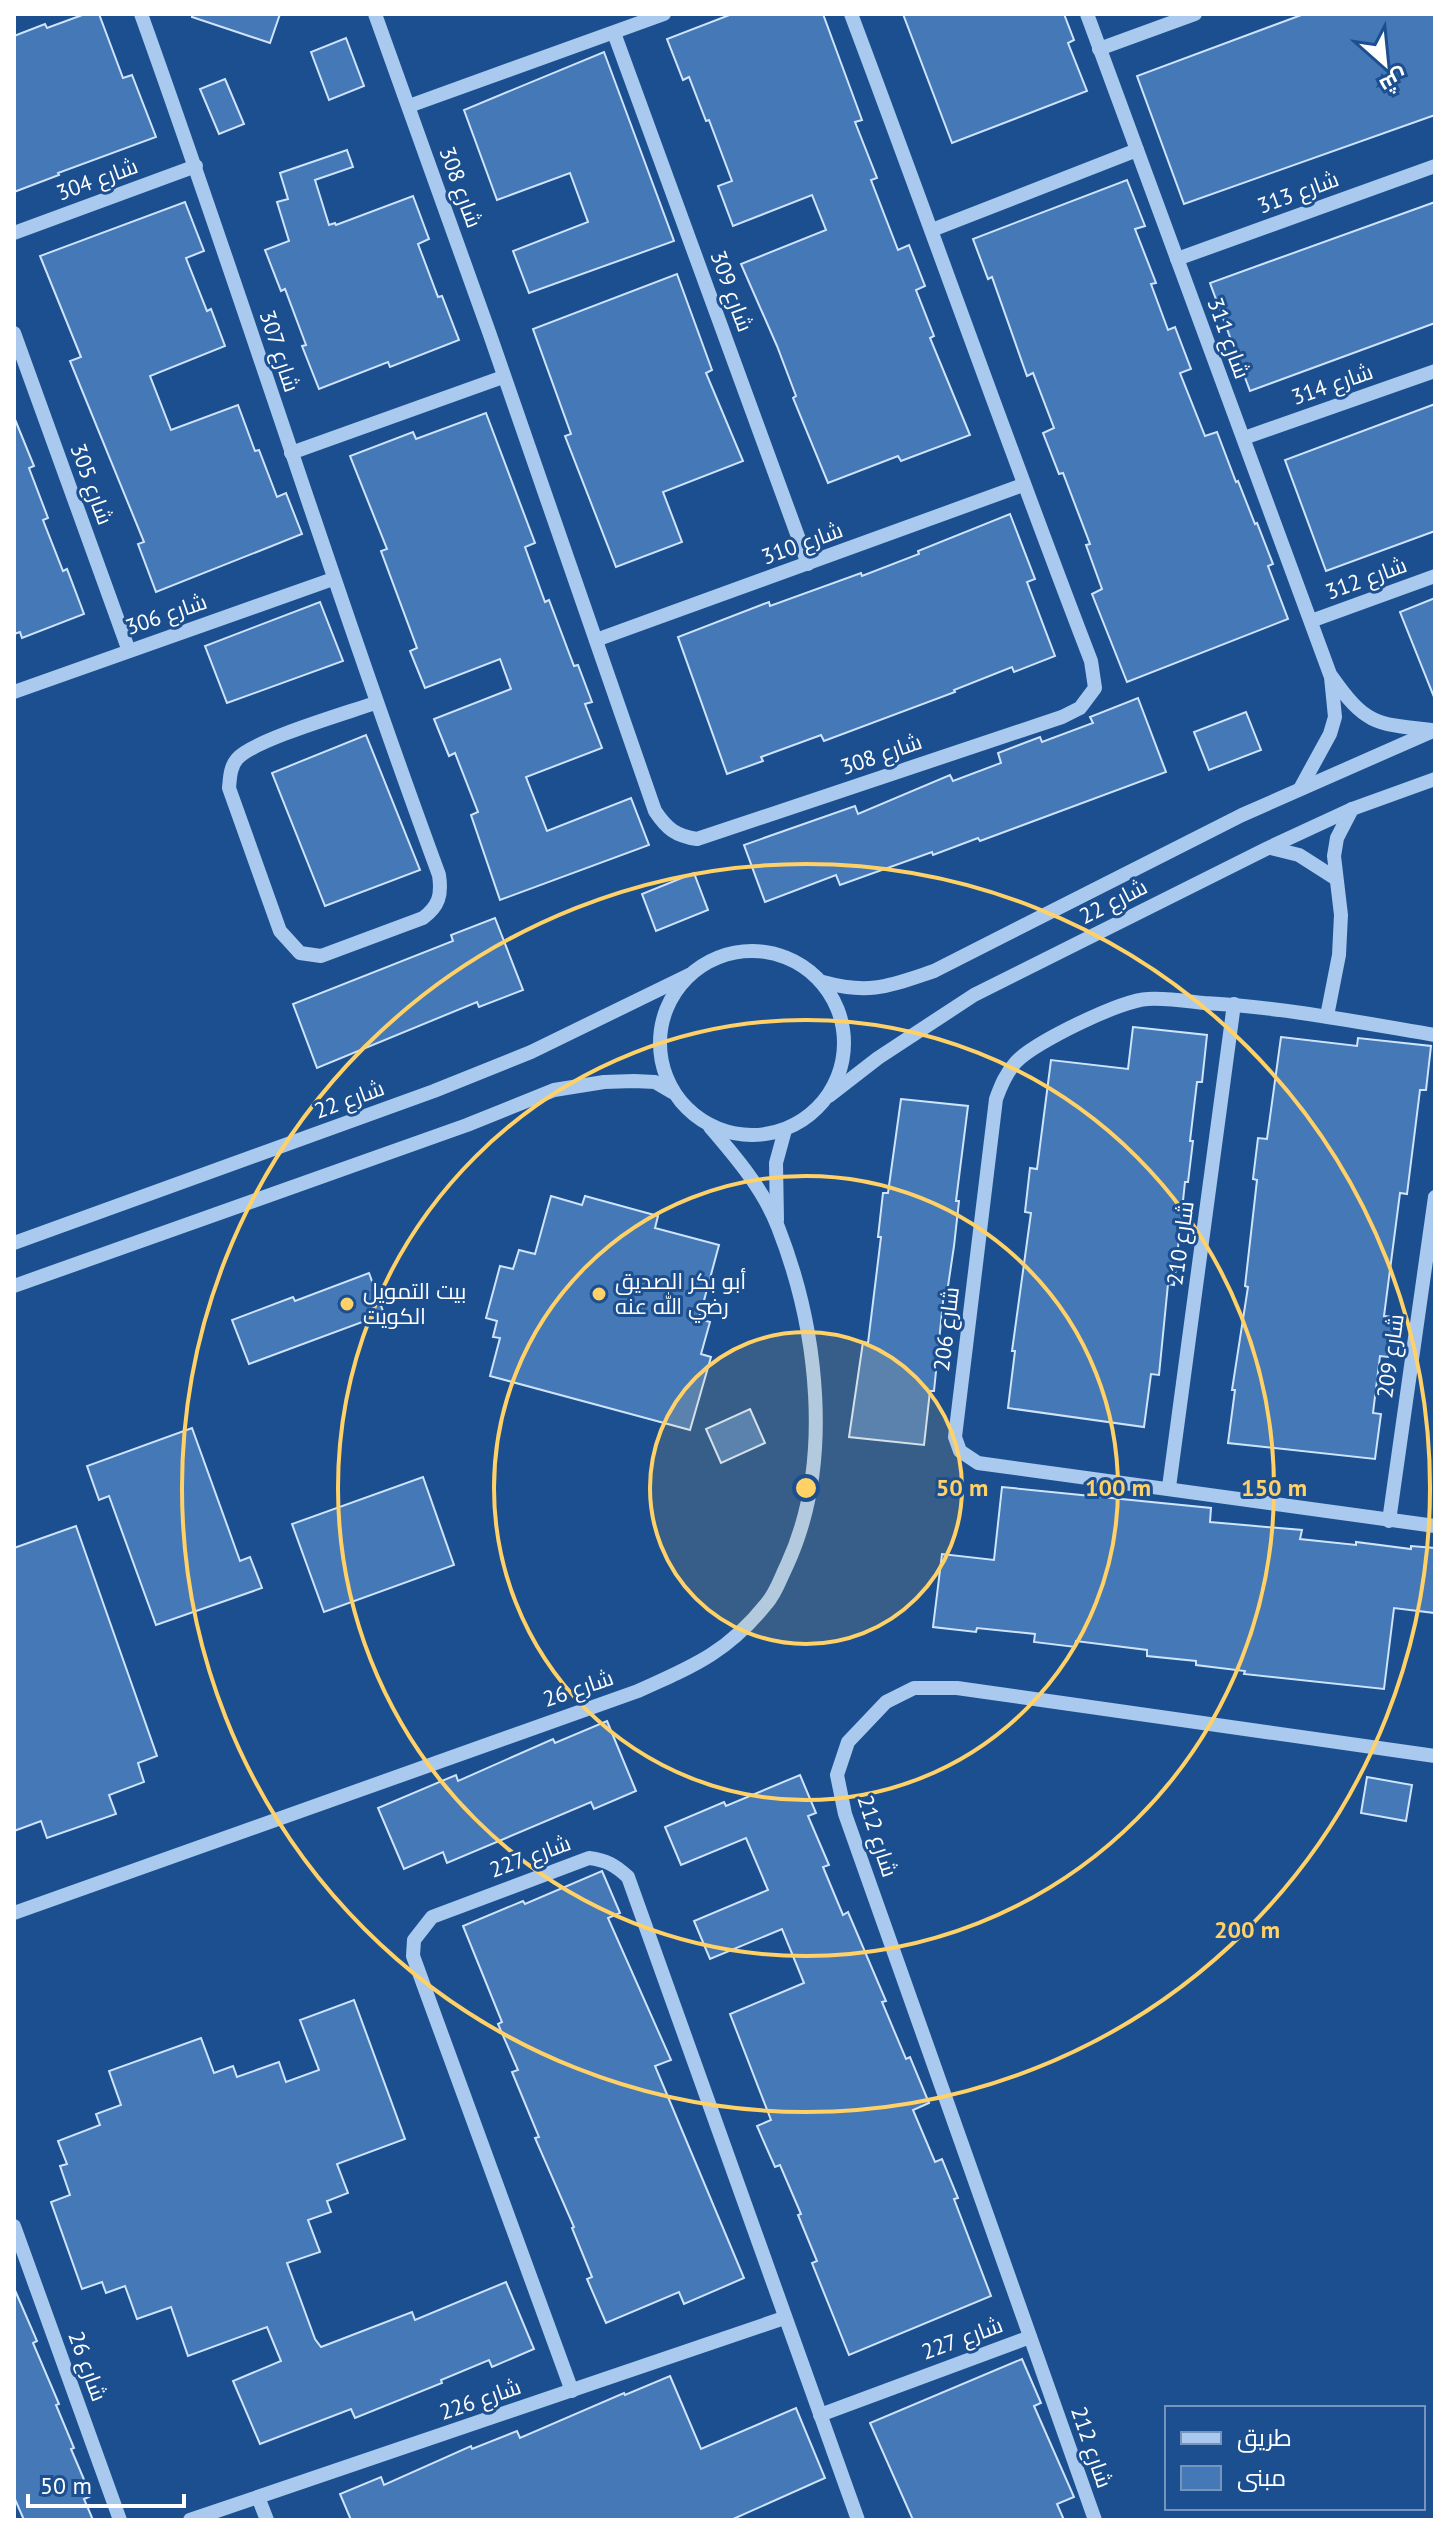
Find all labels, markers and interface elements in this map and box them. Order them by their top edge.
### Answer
north arrow [1345,24,1425,104]
text: ش [1375,63,1413,101]
street label: شارع 308 [432,143,489,232]
street label: شارع 304 [53,151,142,208]
street label: شارع 313 [1254,164,1343,221]
street label: شارع 309 [703,247,760,336]
street label: شارع 311 [1200,294,1257,383]
street label: شارع 307 [253,306,306,396]
street label: شارع 314 [1288,357,1377,412]
street label: شارع 305 [63,440,120,529]
street label: شارع 310 [758,515,847,572]
street label: شارع 312 [1322,550,1411,607]
street label: شارع 306 [122,587,211,642]
street label: شارع 308 [837,727,926,782]
street label: شارع 22 [1074,872,1152,931]
street label: شارع 22 [310,1073,388,1125]
street label: شارع 210 [1160,1199,1201,1287]
place label: أبو بكر الصديق رضي الله عنه [615,1267,746,1323]
place label: بيت التمويل الكويت [363,1277,466,1330]
marker: أبو بكر الصديق رضي الله عنه [590,1285,608,1303]
street label: شارع 206 [927,1285,966,1373]
marker: بيت التمويل الكويت [338,1295,356,1313]
street label: شارع 209 [1370,1312,1411,1400]
text: 50 m [936,1472,988,1503]
text: 100 m [1085,1472,1151,1503]
text: 150 m [1241,1472,1307,1503]
centre of rings [792,1474,820,1502]
street label: شارع 26 [539,1663,617,1714]
street label: شارع 212 [851,1791,904,1881]
street label: شارع 227 [486,1828,575,1885]
text: 200 m [1214,1914,1280,1945]
street label: شارع 227 [918,2310,1007,2367]
street label: شارع 26 [62,2327,114,2405]
street label: شارع 226 [436,2372,525,2427]
street label: شارع 212 [1064,2403,1119,2492]
legend [1165,2406,1425,2510]
text: طريق [1237,2422,1292,2453]
scale bar [28,2458,184,2508]
text: مبنى [1237,2462,1286,2493]
text: 50 m [40,2470,92,2501]

